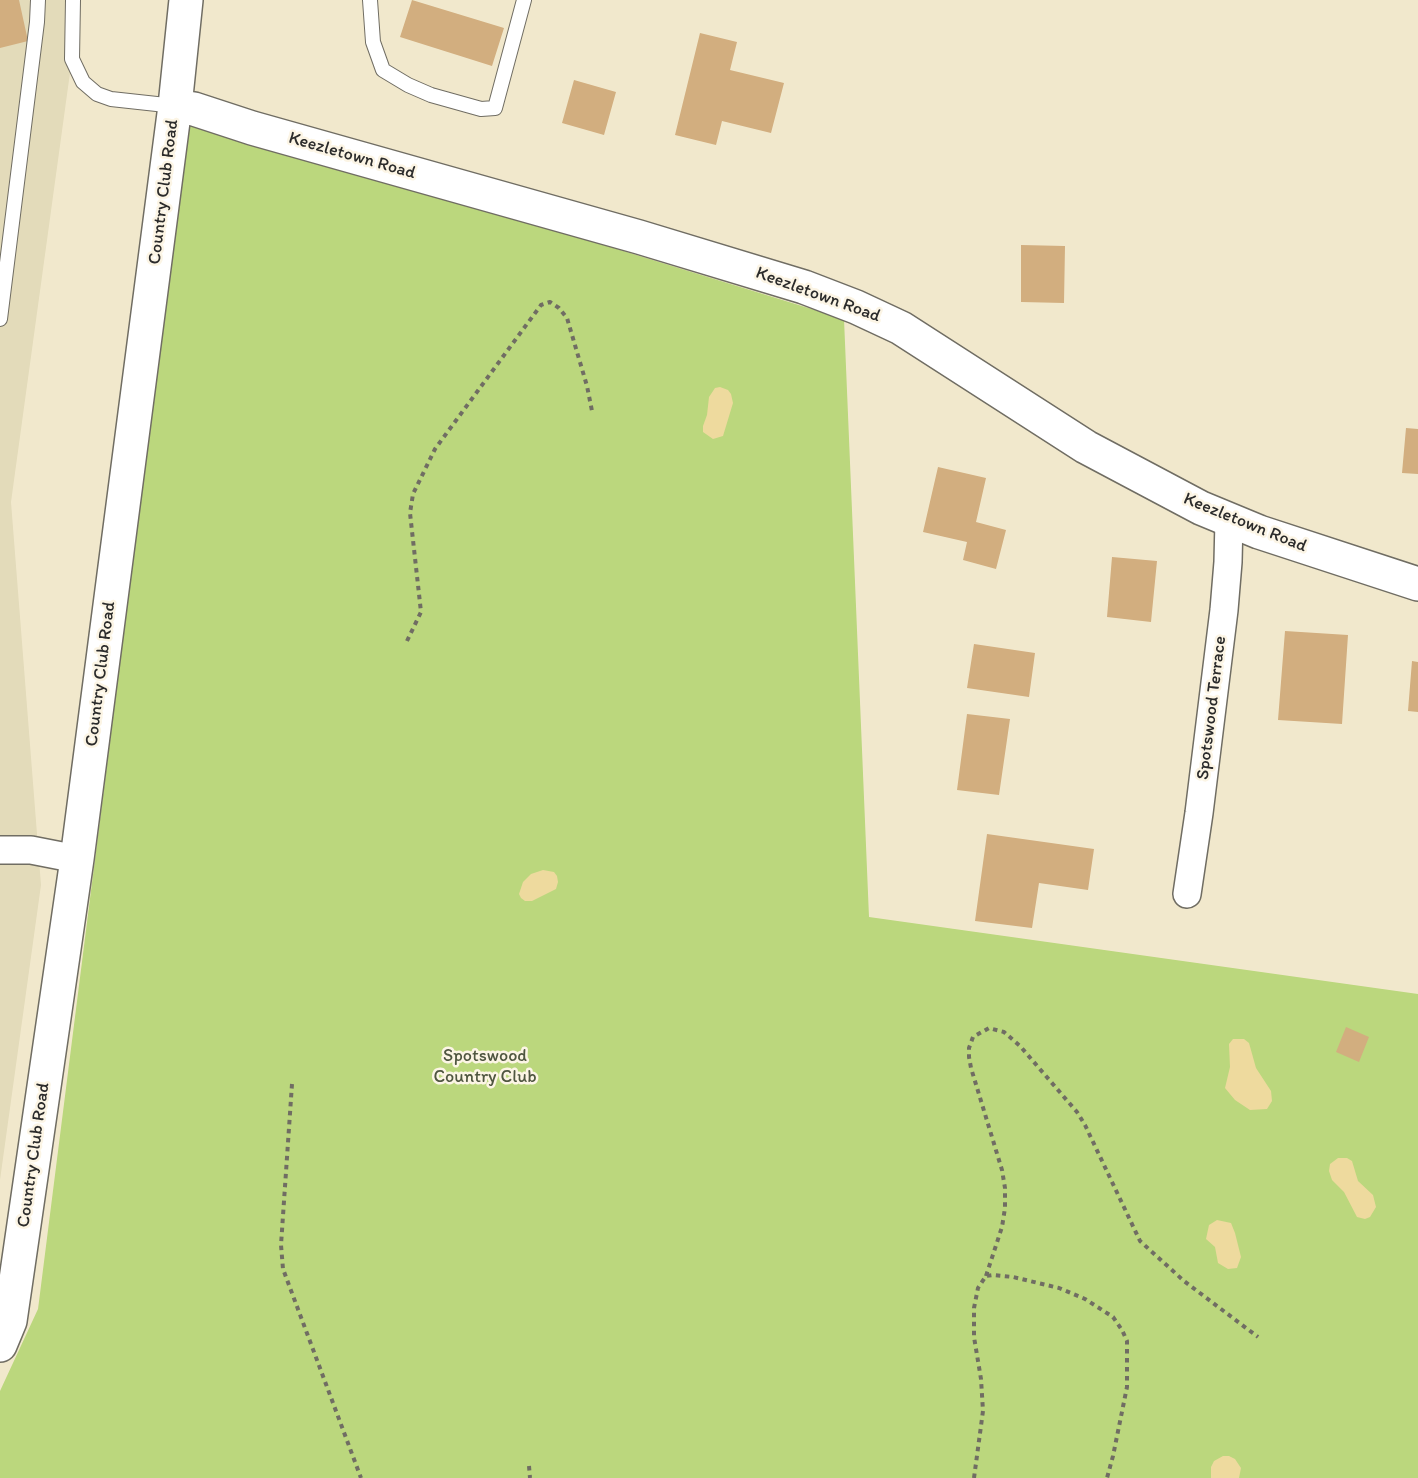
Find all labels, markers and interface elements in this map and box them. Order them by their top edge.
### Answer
street label: Country Club Road [144,118,184,266]
street label: Keezletown Road [286,128,418,184]
street label: Keezletown Road [753,262,883,328]
street label: Keezletown Road [1180,488,1310,558]
street label: Country Club Road [81,600,121,748]
street label: Spotswood Terrace [1192,635,1232,781]
park label: Spotswood Country Club [433,1045,537,1088]
street label: Country Club Road [13,1081,55,1229]

